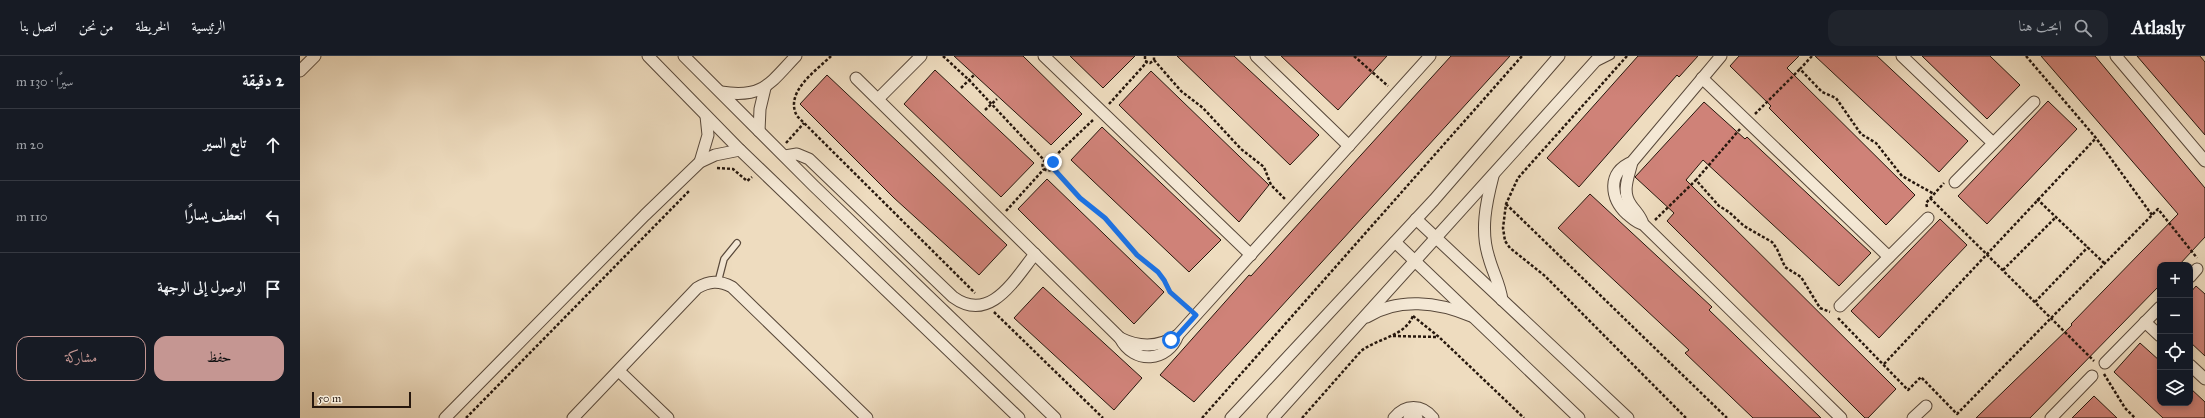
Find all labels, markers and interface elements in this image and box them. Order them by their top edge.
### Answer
search box [1828,10,2108,46]
text: Atlasly [2132,16,2185,39]
text: ابحث هنا [2019,17,2062,35]
icon: search [2072,17,2094,39]
text: اتصل بنا [20,18,57,35]
text: من نحن [79,18,114,35]
text: الخريطة [136,18,170,35]
text: الرئيسية [192,18,225,35]
text: 2 دقيقة [242,70,284,91]
text: سيرًا · 130 m [16,74,73,90]
text: تابع السير [204,134,246,152]
icon: ahead [262,134,284,156]
text: 20 m [16,137,44,153]
route end [1044,153,1062,171]
text: انعطف يسارًا [184,206,246,224]
icon: left [262,206,284,228]
text: 110 m [16,209,48,225]
map controls [2157,262,2193,406]
button: + [2157,262,2193,298]
text: الوصول إلى الوجهة [157,278,246,296]
icon: arrive [262,278,284,300]
button: − [2157,298,2193,334]
route start [1162,331,1180,349]
button: locate [2157,334,2193,370]
button: مشاركة [16,336,146,381]
button: حفظ [154,336,284,381]
button: layers [2157,370,2193,406]
scale bar [312,390,411,409]
text: 50 m [318,392,341,405]

